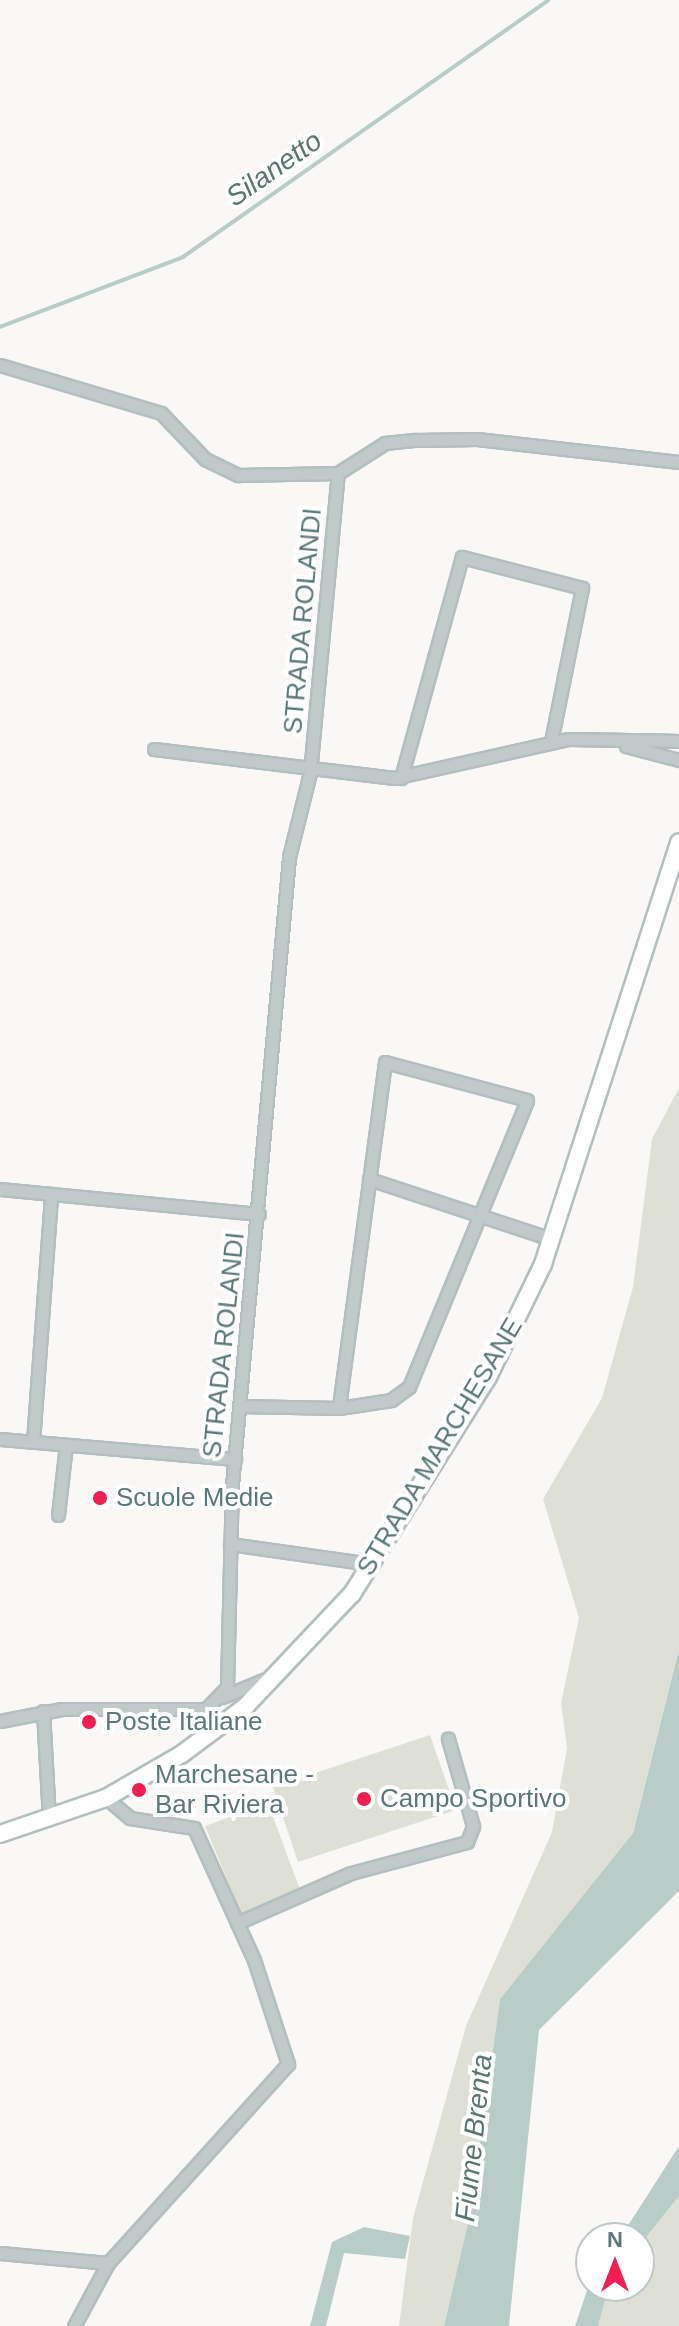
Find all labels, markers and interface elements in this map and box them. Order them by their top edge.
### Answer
water label: Silanetto [220,124,328,214]
street label: STRADA ROLANDI [278,506,328,736]
street label: STRADA ROLANDI [197,1230,251,1460]
street label: STRADA MARCHESANE [350,1312,530,1582]
place label: Scuole Medie [116,1482,274,1514]
marker: Scuole Medie [91,1489,109,1507]
place label: Poste Italiane [105,1706,263,1738]
marker: Poste Italiane [80,1713,98,1731]
place label: Marchesane - Bar Riviera [155,1759,314,1820]
marker: Marchesane - Bar Riviera [130,1781,148,1799]
place label: Campo Sportivo [380,1783,566,1815]
marker: Campo Sportivo [355,1790,373,1808]
water label: Fiume Brenta [449,2053,499,2223]
north arrow [575,2222,655,2302]
text: N [607,2227,623,2252]

